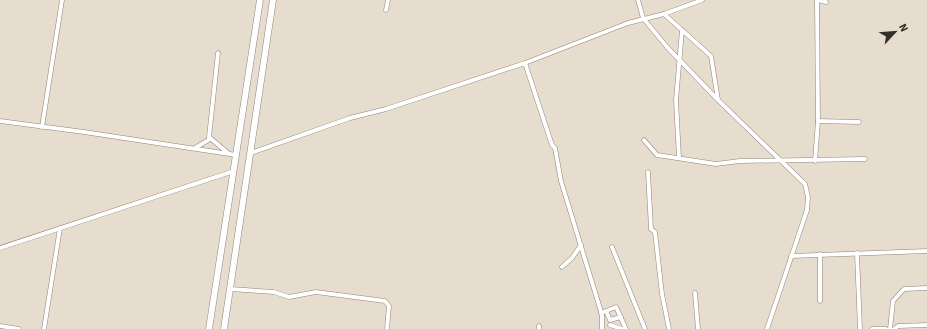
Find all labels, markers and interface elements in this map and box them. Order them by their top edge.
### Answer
north arrow [875,12,915,52]
text: N [895,21,912,34]

